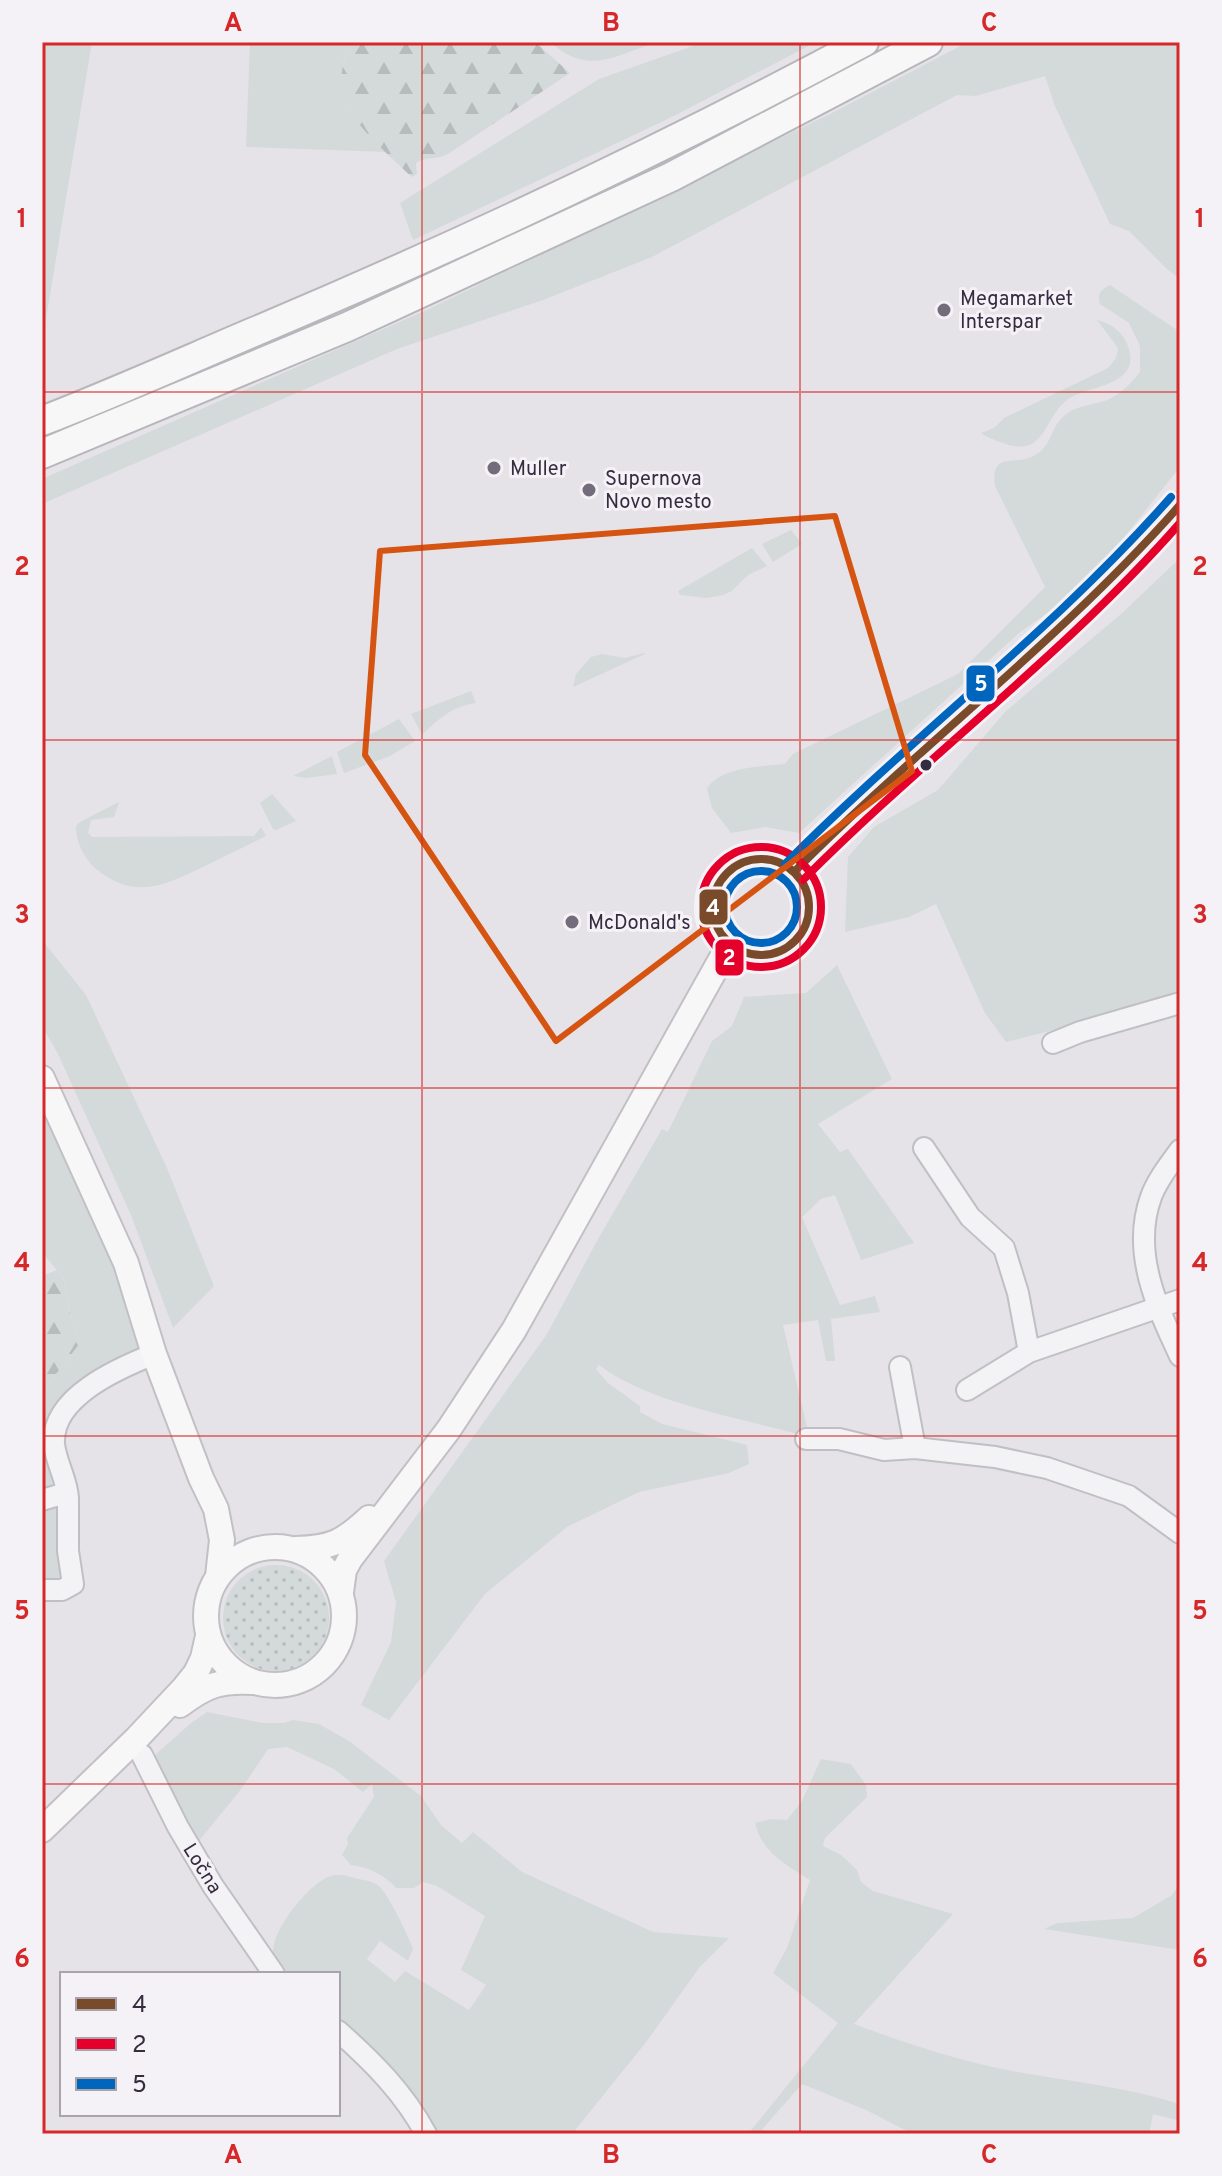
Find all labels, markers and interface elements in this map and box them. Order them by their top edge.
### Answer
text: A [224,8,242,41]
text: B [602,8,620,41]
text: C [981,8,997,41]
text: 1 [17,204,27,237]
text: 1 [1195,204,1205,237]
place label: Megamarket Interspar [960,287,1073,336]
marker: Megamarket Interspar [935,301,953,319]
place label: Muller [510,457,567,483]
marker: Muller [485,459,503,477]
place label: Supernova Novo mesto [605,467,712,516]
marker: Supernova Novo mesto [580,481,598,499]
text: 2 [14,552,30,585]
text: 2 [1192,552,1208,585]
line badge: 5 [965,664,996,703]
text: 5 [974,672,988,699]
unlabelled marker [918,757,934,773]
line badge: 4 [698,888,729,926]
text: 4 [706,896,720,923]
text: 3 [14,900,30,933]
text: 3 [1192,900,1208,933]
place label: McDonald's [588,911,691,937]
marker: McDonald's [563,913,581,931]
line badge: 2 [714,938,745,977]
text: 2 [722,946,736,973]
text: 4 [14,1248,30,1281]
text: 4 [1192,1248,1208,1281]
text: 5 [14,1596,30,1629]
text: 5 [1192,1596,1208,1629]
street label: Ločna [176,1839,227,1899]
text: 6 [14,1944,30,1977]
text: 6 [1192,1944,1208,1977]
legend [60,1972,340,2116]
text: 4 [132,1991,147,2021]
text: 2 [132,2031,147,2061]
text: 5 [132,2071,147,2101]
text: A [224,2140,242,2173]
text: B [602,2140,620,2173]
text: C [981,2140,997,2173]

